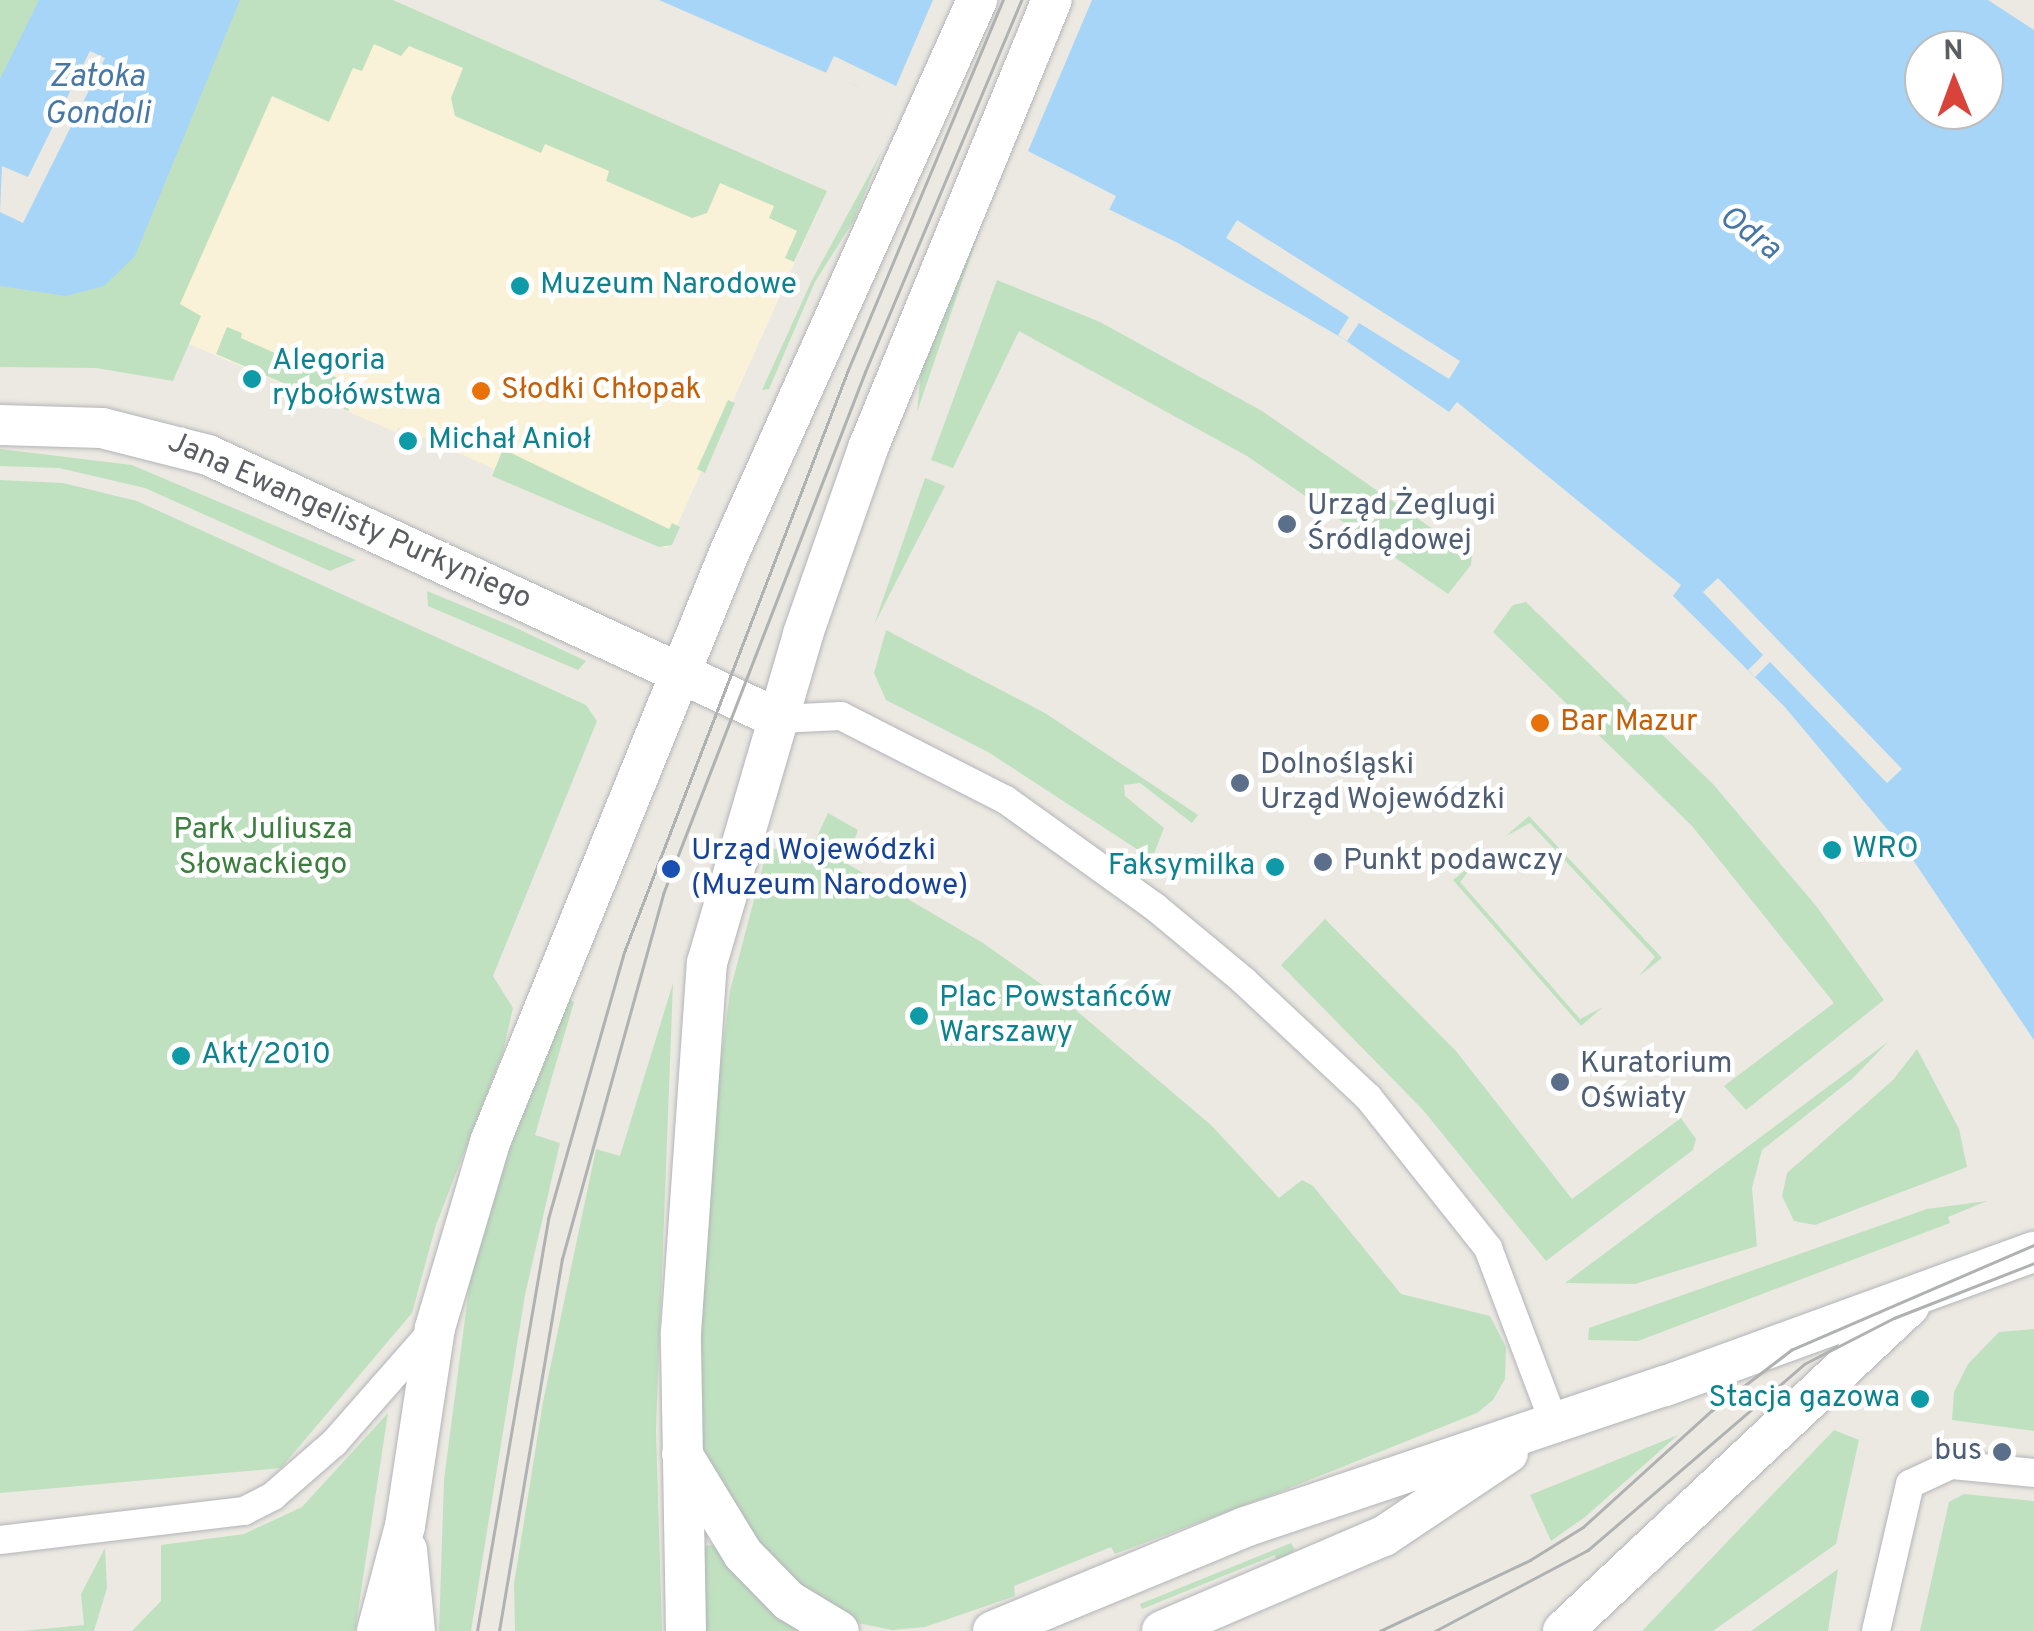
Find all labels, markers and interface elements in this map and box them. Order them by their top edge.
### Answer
north arrow [1904,30,2004,130]
text: N [1943,34,1964,70]
water label: Zatoka Gondoli [44,60,150,135]
water label: Odra [1711,198,1787,270]
place label: Muzeum Narodowe [540,268,797,304]
marker: Muzeum Narodowe [509,275,531,297]
place label: Alegoria rybołówstwa [272,344,441,414]
marker: Alegoria rybołówstwa [241,368,263,390]
place label: Słodki Chłopak [501,373,701,409]
marker: Słodki Chłopak [470,380,492,402]
place label: Michał Anioł [428,423,592,459]
street label: Jana Ewangelisty Purkyniego [162,425,536,619]
marker: Michał Anioł [397,430,419,452]
place label: Urząd Żeglugi Śródlądowej [1307,489,1496,560]
marker: Urząd Żeglugi Śródlądowej [1276,513,1298,535]
place label: Bar Mazur [1560,705,1698,741]
marker: Bar Mazur [1529,712,1551,734]
place label: Dolnośląski Urząd Wojewódzki [1260,748,1506,818]
marker: Dolnośląski Urząd Wojewódzki [1229,772,1251,794]
park label: Park Juliusza Słowackiego [173,813,353,884]
place label: WRO [1852,832,1919,868]
place label: Urząd Wojewódzki (Muzeum Narodowe) [691,834,968,904]
marker: WRO [1821,839,1843,861]
place label: Punkt podawczy [1343,844,1563,880]
place label: Faksymilka [1108,849,1255,885]
marker: Punkt podawczy [1312,851,1334,873]
marker: Faksymilka [1264,856,1286,878]
marker: Urząd Wojewódzki (Muzeum Narodowe) [660,858,682,880]
place label: Plac Powstańców Warszawy [939,981,1172,1052]
marker: Plac Powstańców Warszawy [908,1005,930,1027]
place label: Akt/2010 [201,1038,331,1074]
marker: Akt/2010 [170,1045,192,1067]
place label: Kuratorium Oświaty [1580,1047,1732,1118]
marker: Kuratorium Oświaty [1549,1071,1571,1093]
place label: Stacja gazowa [1709,1381,1900,1417]
marker: Stacja gazowa [1909,1388,1931,1410]
place label: bus [1934,1434,1982,1470]
marker: bus [1991,1441,2013,1463]

